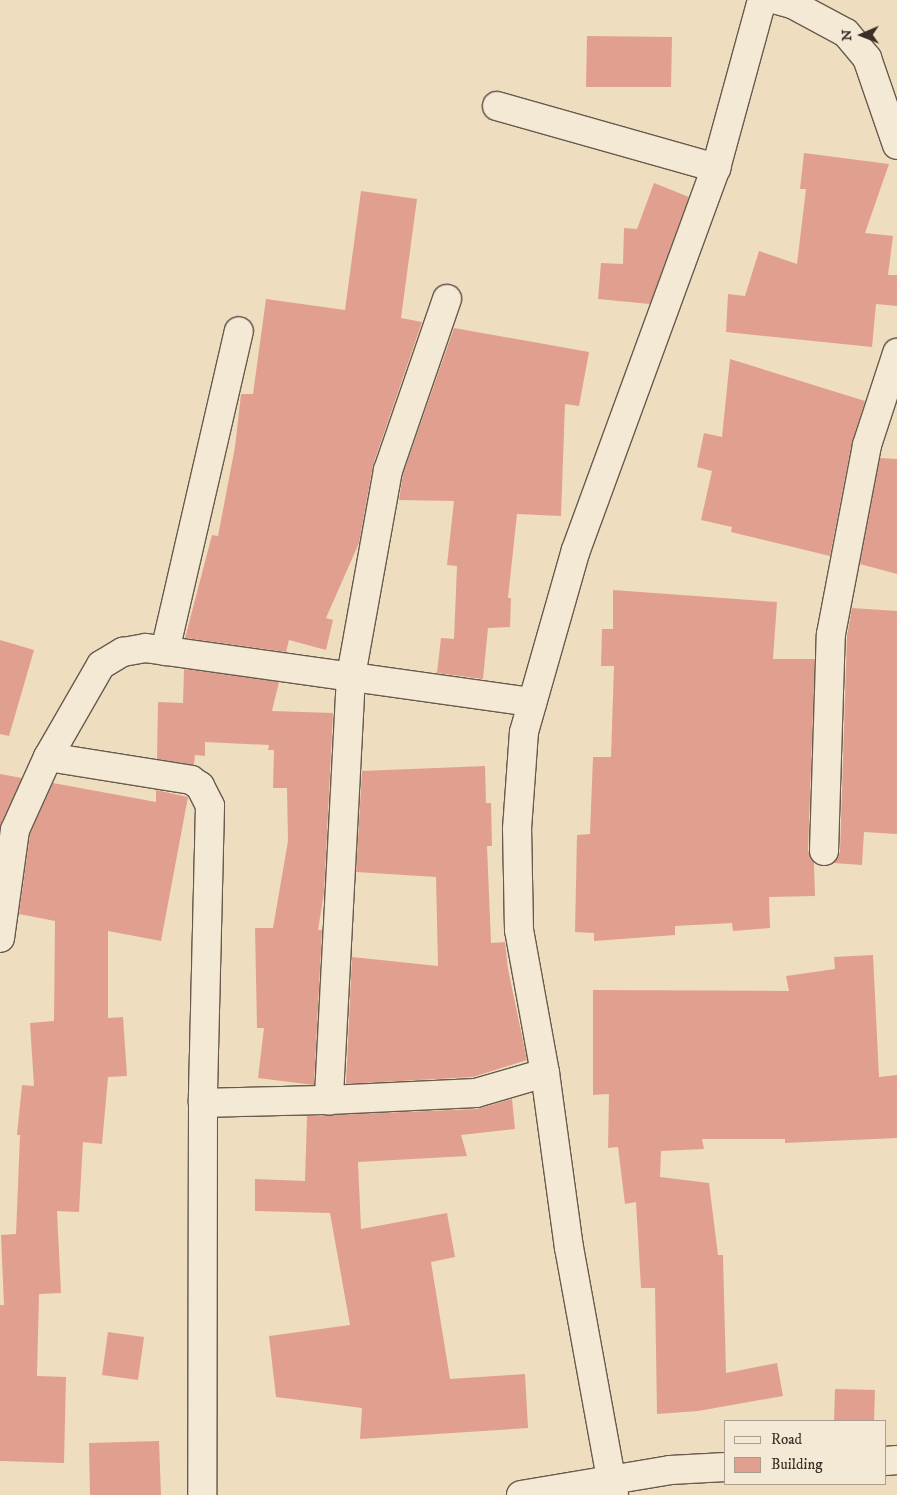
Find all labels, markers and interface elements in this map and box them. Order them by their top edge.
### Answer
north arrow [837,10,887,60]
text: N [838,29,856,41]
legend [724,1420,887,1485]
text: Road [771,1430,802,1449]
text: Building [771,1455,823,1474]

